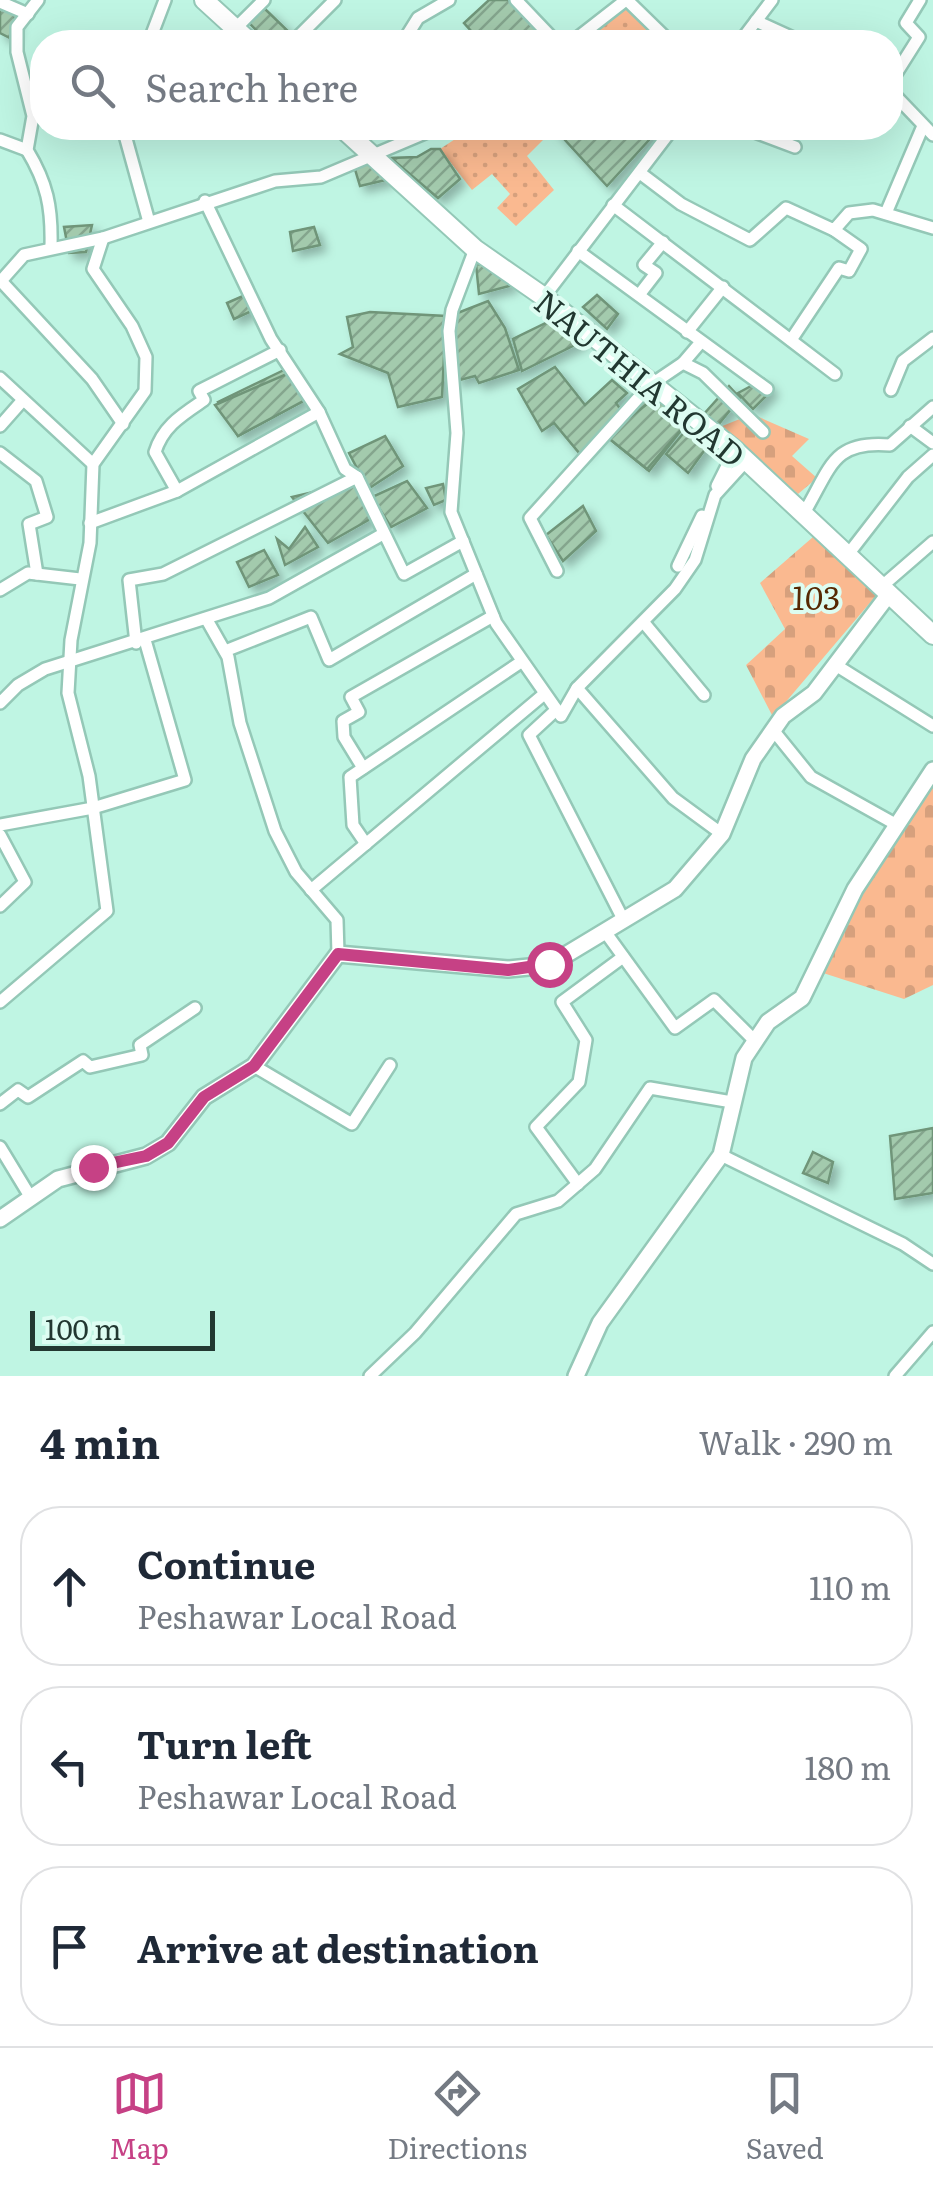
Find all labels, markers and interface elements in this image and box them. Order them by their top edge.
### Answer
search box [30,30,903,140]
text: Search here [145,57,358,114]
icon: search [65,58,120,113]
street label: NAUTHIA ROAD [525,277,757,477]
park label: 103 [792,572,840,620]
route start [527,942,573,988]
route end [71,1145,117,1191]
scale bar [30,1306,215,1350]
text: 100 m [45,1307,122,1349]
text: 4 min [40,1410,160,1472]
text: Walk · 290 m [699,1417,893,1465]
text: Continue [137,1534,315,1591]
icon: ahead [42,1559,97,1614]
text: 110 m [809,1562,891,1610]
text: Peshawar Local Road [137,1591,457,1639]
text: Turn left [137,1714,312,1771]
icon: left [42,1739,97,1794]
text: 180 m [804,1742,891,1790]
text: Peshawar Local Road [137,1771,457,1819]
text: Arrive at destination [137,1918,539,1975]
icon: arrive [42,1919,97,1974]
tab: Map [109,2066,169,2168]
tab: Directions [387,2066,527,2168]
tab: Saved [746,2066,824,2168]

